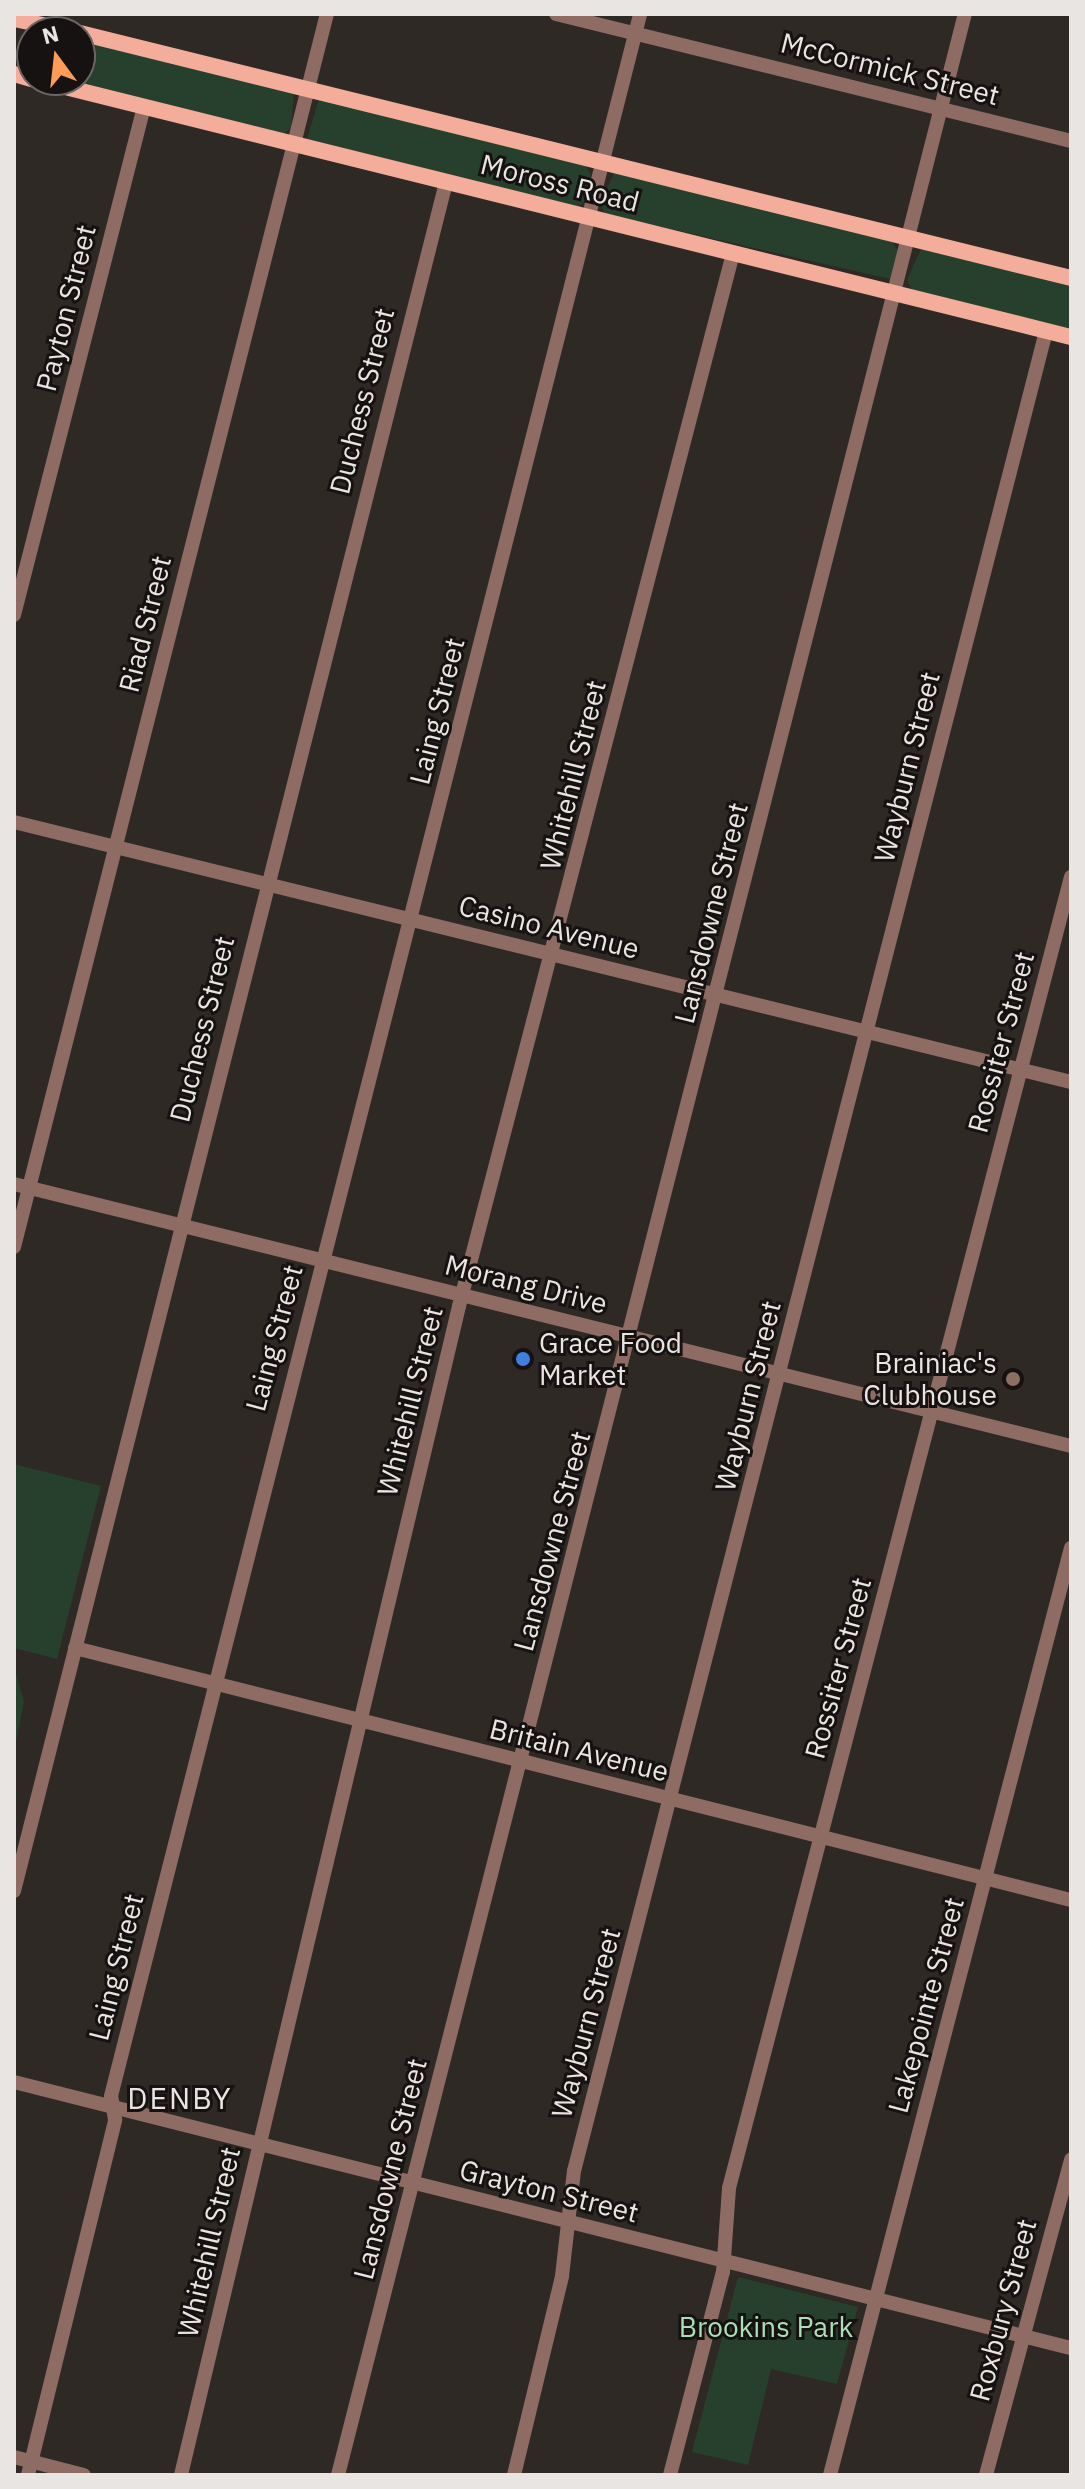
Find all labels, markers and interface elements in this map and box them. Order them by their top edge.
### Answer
north arrow [16,16,96,96]
text: N [39,18,62,50]
street label: McCormick Street [777,26,1003,112]
street label: Moross Road [477,147,643,219]
street label: Payton Street [29,221,103,395]
street label: Duchess Street [323,304,401,498]
street label: Riad Street [112,552,178,696]
street label: Laing Street [403,634,471,788]
street label: Wayburn Street [867,668,947,866]
street label: Whitehill Street [533,677,613,873]
street label: Lansdowne Street [667,799,755,1027]
street label: Casino Avenue [455,888,643,966]
street label: Duchess Street [163,932,241,1126]
street label: Rossiter Street [961,948,1041,1136]
street label: Morang Drive [441,1248,611,1320]
street label: Laing Street [238,1261,310,1415]
street label: Wayburn Street [708,1297,788,1495]
street label: Whitehill Street [370,1303,450,1499]
place label: Grace Food Market [539,1326,682,1392]
place label: Brainiac's Clubhouse [863,1346,997,1412]
marker: Grace Food Market [514,1350,532,1368]
marker: Brainiac's Clubhouse [1004,1370,1022,1388]
street label: Lansdowne Street [506,1427,598,1655]
street label: Rossiter Street [798,1574,878,1762]
street label: Britain Avenue [486,1712,672,1788]
street label: Laing Street [82,1890,150,2044]
street label: Lakepointe Street [881,1893,971,2117]
street label: Wayburn Street [545,1924,627,2122]
street label: Lansdowne Street [346,2055,434,2283]
district label: DENBY [127,2080,233,2116]
street label: Whitehill Street [171,2144,247,2340]
street label: Grayton Street [456,2153,642,2229]
street label: Roxbury Street [963,2215,1043,2405]
park label: Brookins Park [679,2310,853,2344]

